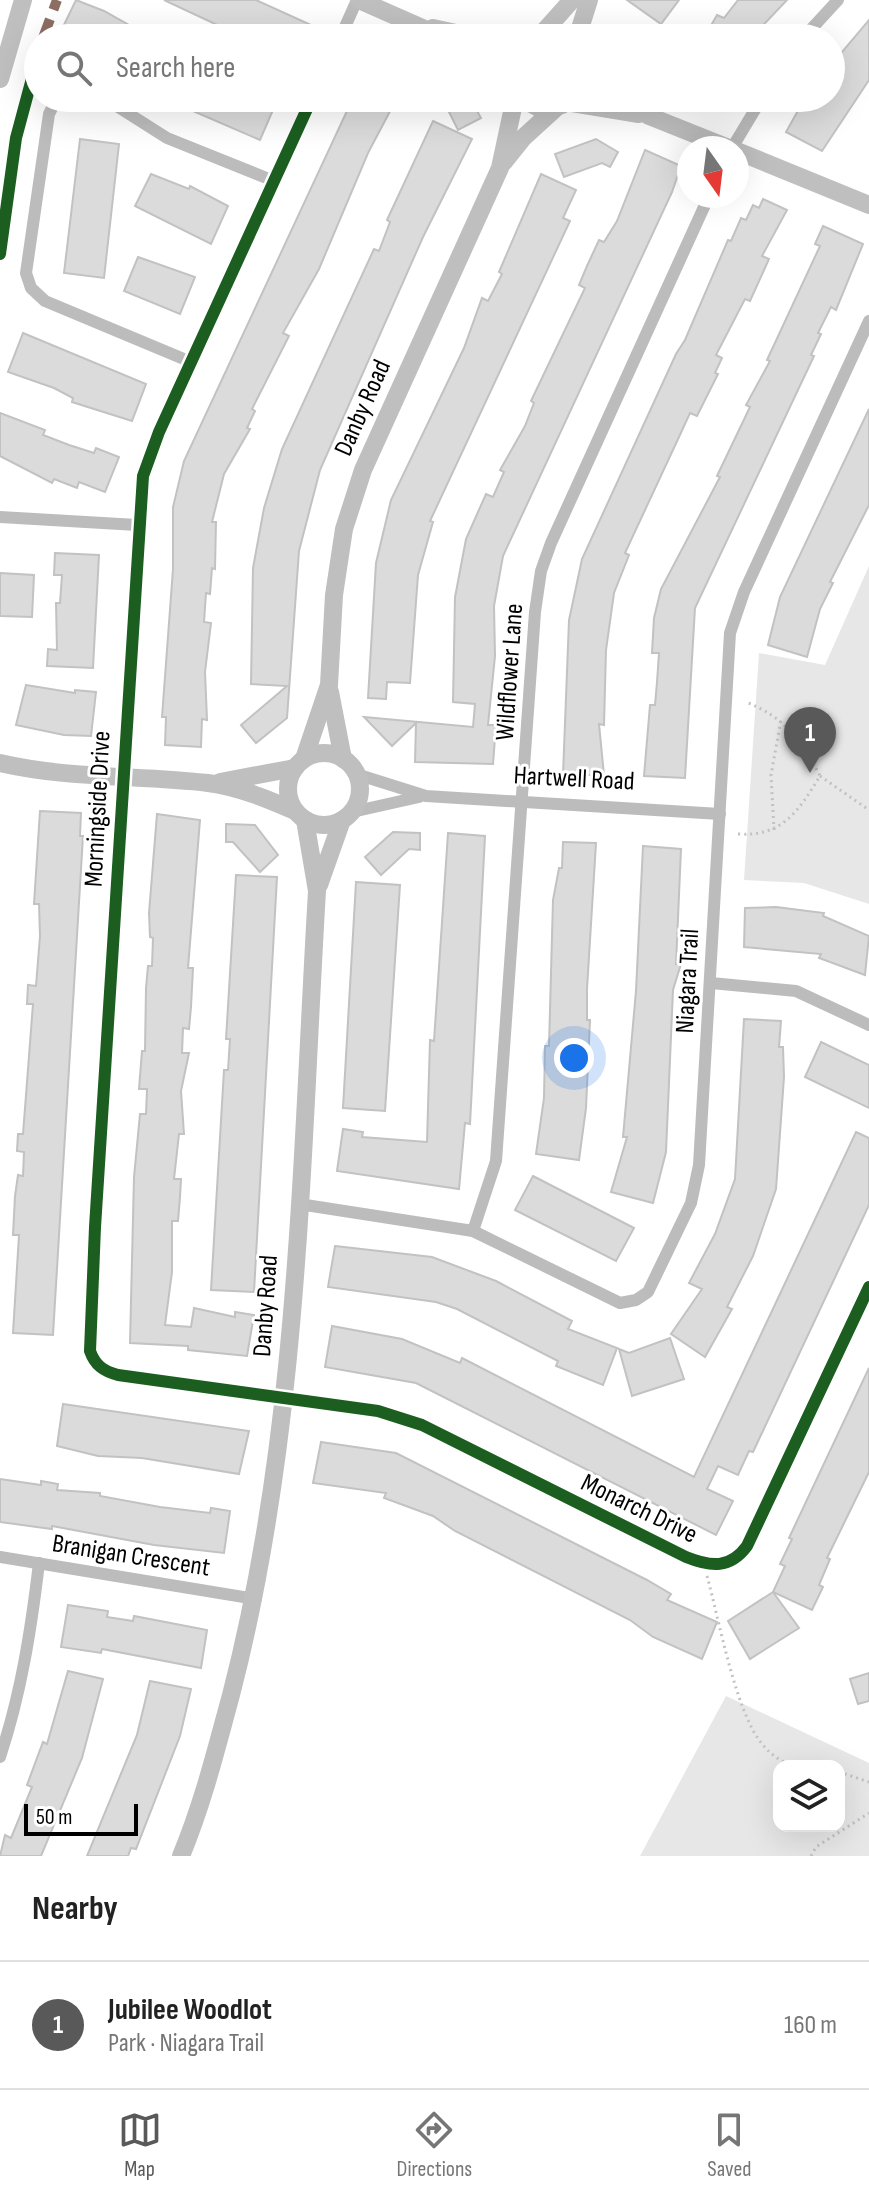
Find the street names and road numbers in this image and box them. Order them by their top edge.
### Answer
street label: Danby Road [328,355,398,461]
street label: Wildflower Lane [490,602,530,742]
street label: Morningside Drive [78,730,118,888]
street label: Hartwell Road [513,760,635,798]
street label: Niagara Trail [670,928,706,1034]
street label: Danby Road [247,1254,285,1358]
street label: Monarch Drive [576,1468,702,1550]
street label: Branigan Crescent [50,1528,212,1584]

